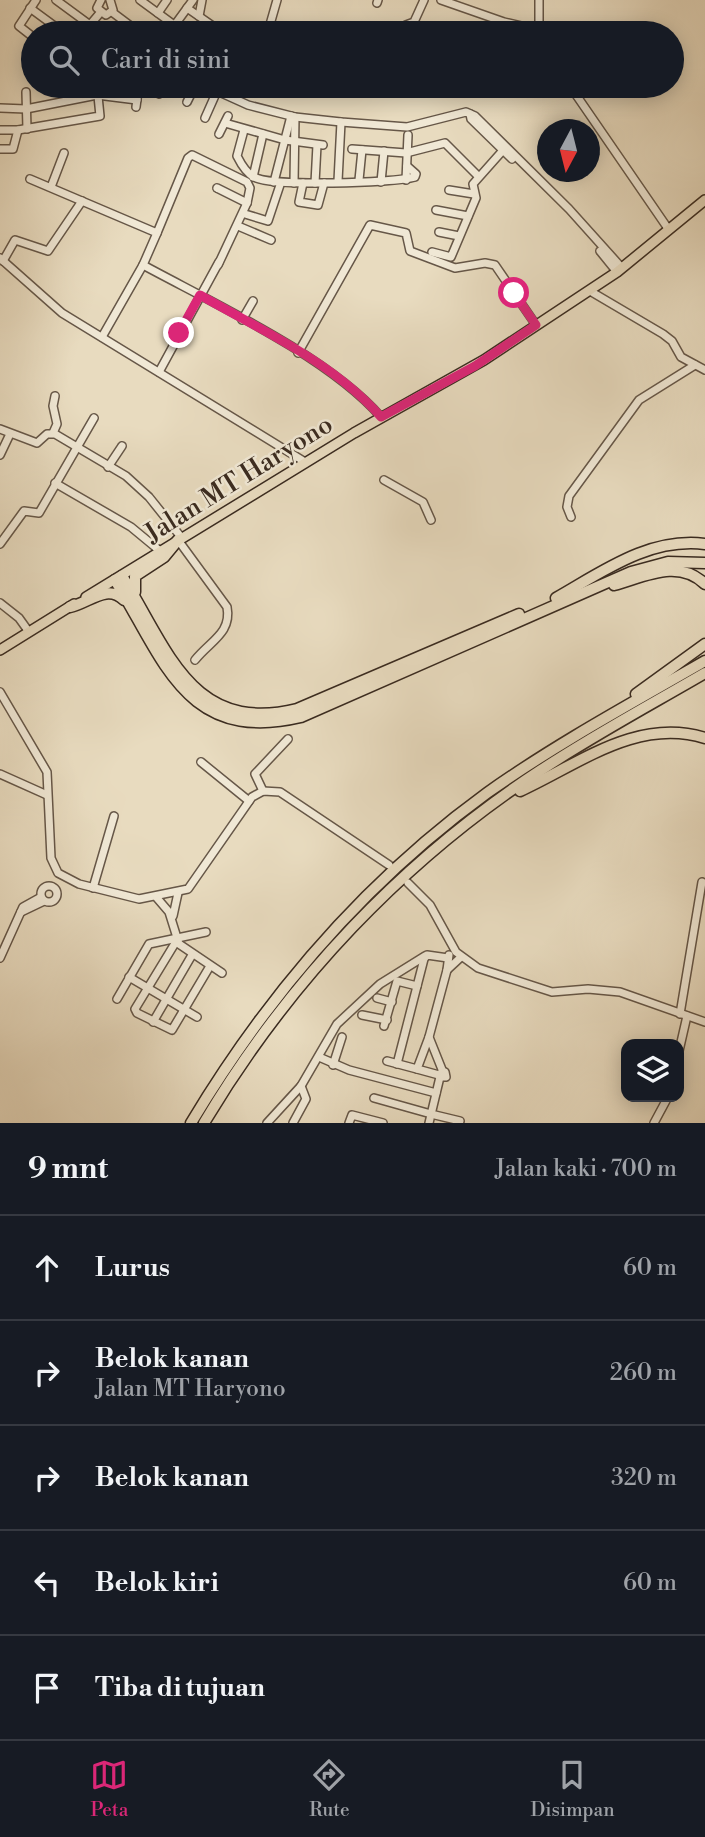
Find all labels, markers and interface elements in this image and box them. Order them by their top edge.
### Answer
search box [21,21,684,98]
icon: search [45,41,83,79]
text: Cari di sini [101,44,230,76]
north arrow [537,119,600,182]
route start [498,277,529,308]
route end [163,317,194,348]
street label: Jalan MT Haryono [138,408,339,550]
map controls [621,1039,684,1102]
button: layers [621,1039,684,1102]
text: 9 mnt [28,1150,108,1188]
text: Jalan kaki · 700 m [495,1155,677,1183]
icon: ahead [28,1249,66,1287]
text: Lurus [95,1252,170,1284]
text: 60 m [623,1254,677,1282]
text: Belok kanan [95,1343,249,1375]
icon: right [28,1354,66,1392]
text: 260 m [610,1359,677,1387]
text: Jalan MT Haryono [95,1375,286,1403]
icon: right [28,1459,66,1497]
text: Belok kanan [95,1462,249,1494]
text: 320 m [611,1464,677,1492]
icon: left [28,1564,66,1602]
text: Belok kiri [95,1567,219,1599]
text: 60 m [623,1569,677,1597]
icon: arrive [28,1669,66,1707]
text: Tiba di tujuan [95,1672,265,1704]
tab: Peta [90,1756,128,1822]
tab: Rute [309,1756,350,1822]
tab: Disimpan [530,1756,615,1822]

